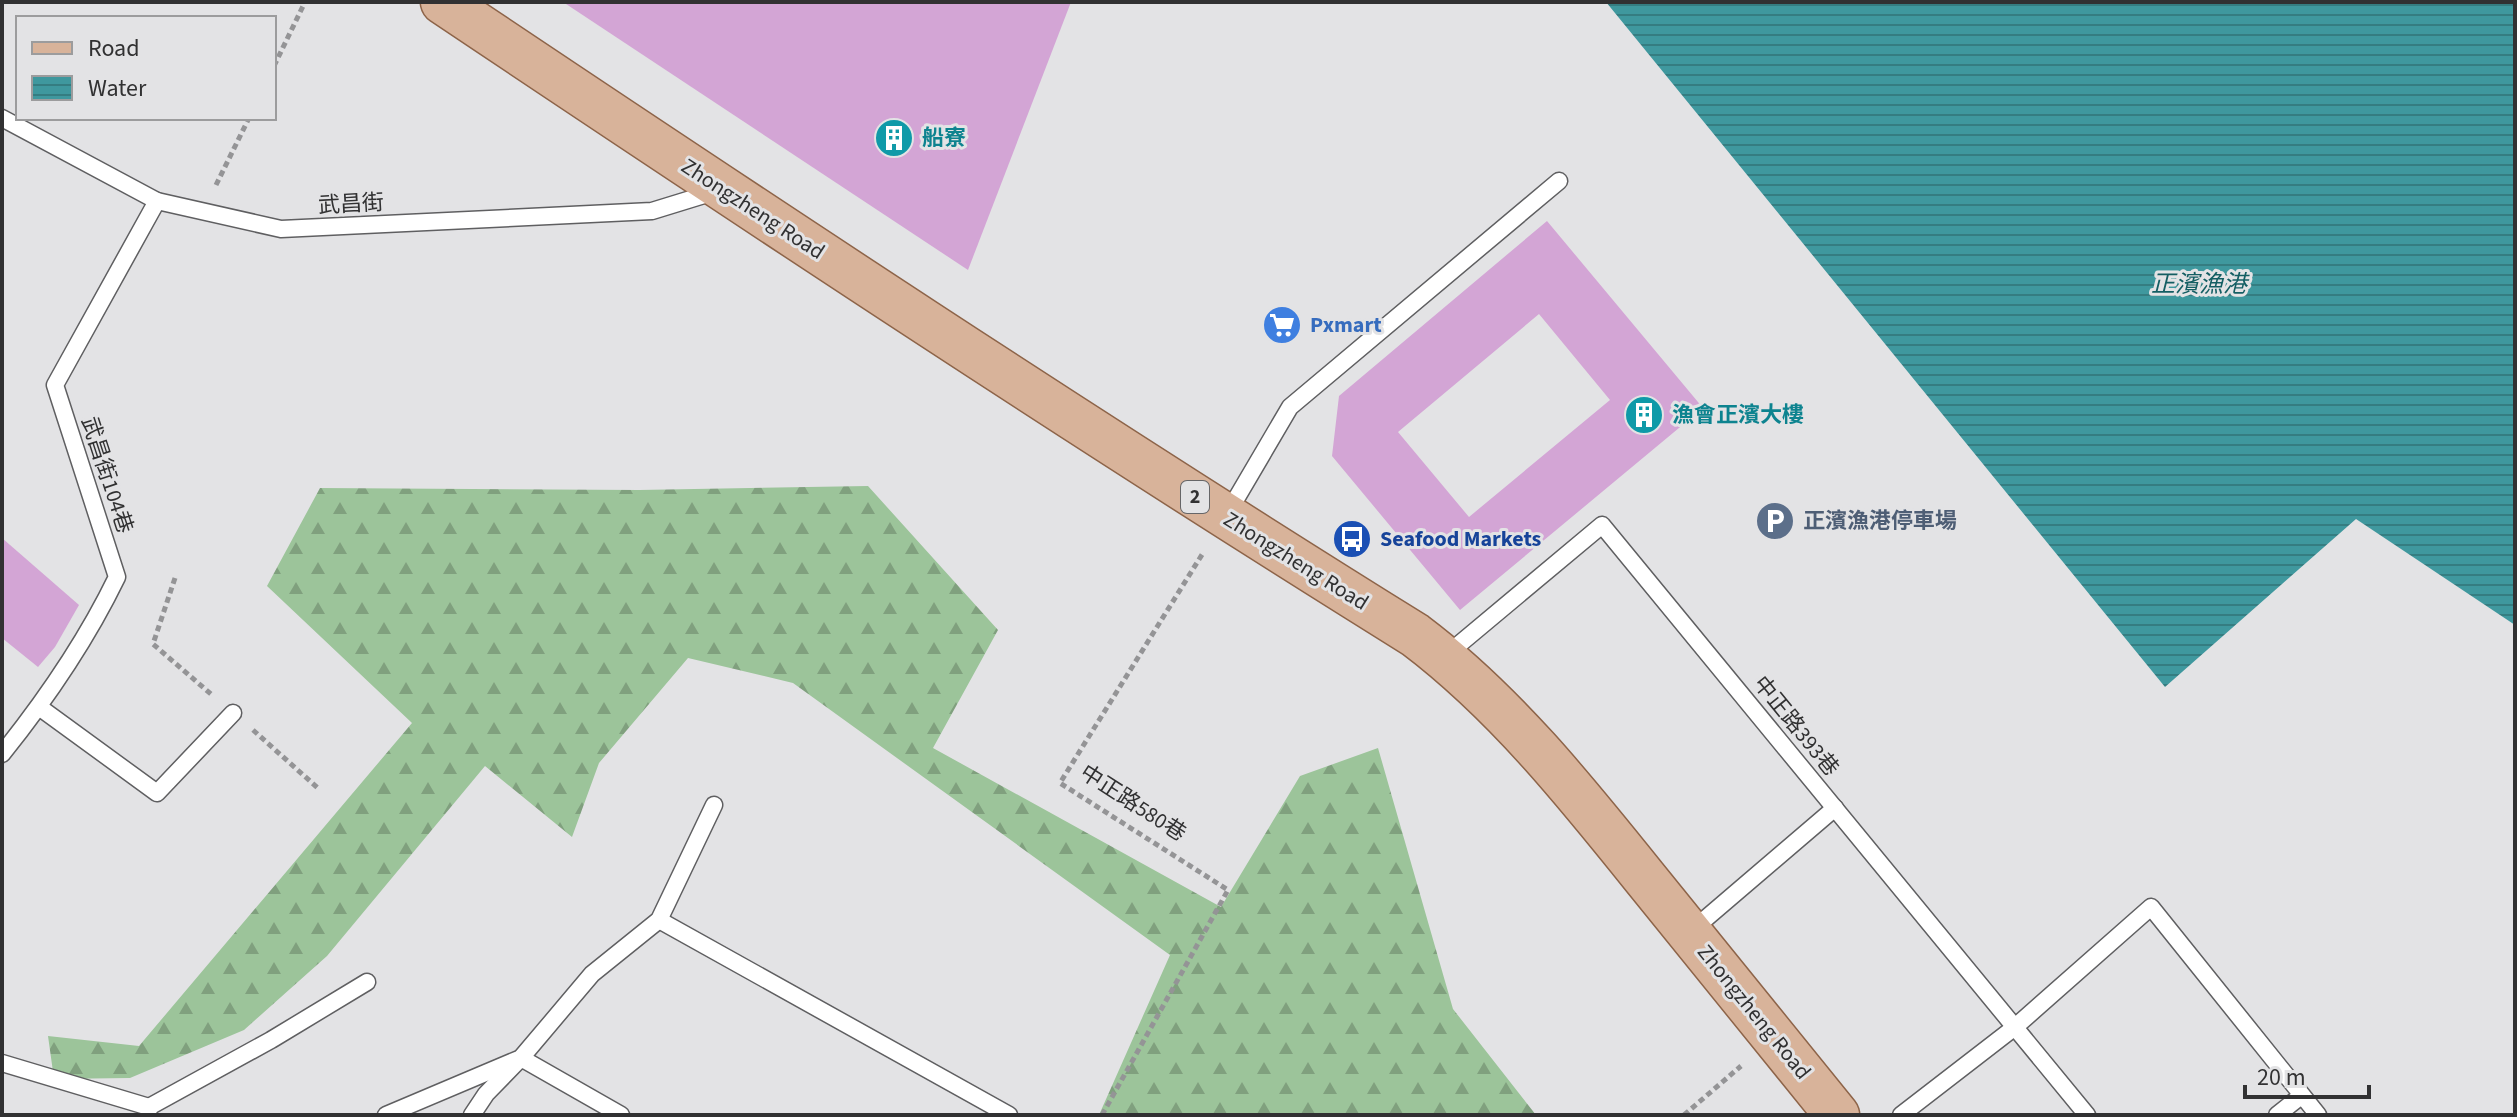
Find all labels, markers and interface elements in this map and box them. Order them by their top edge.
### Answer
legend [16,16,276,120]
text: Road [88,31,140,66]
text: Water [88,71,147,106]
building icon: 船寮 [873,117,915,159]
place label: 船寮 [922,122,966,154]
street label: Zhongzheng Road [675,150,831,268]
street label: 武昌街 [317,186,385,222]
water label: 正濱漁港 [2151,267,2250,302]
supermarket icon: Pxmart [1261,304,1303,346]
place label: Pxmart [1310,309,1382,341]
building icon: 漁會正濱大樓 [1623,394,1665,436]
place label: 漁會正濱大樓 [1672,399,1804,431]
street label: 武昌街104巷 [73,413,141,537]
road number: 2 [1181,481,1209,513]
parking icon: 正濱漁港停車場 [1754,500,1796,542]
street label: Zhongzheng Road [1217,504,1375,618]
place label: 正濱漁港停車場 [1803,505,1957,537]
bus stop icon: Seafood Markets [1331,518,1373,560]
place label: Seafood Markets [1380,523,1542,555]
street label: 中正路393巷 [1746,669,1846,783]
street label: 中正路580巷 [1074,757,1192,849]
street label: Zhongzheng Road [1689,938,1819,1086]
scale bar [2245,1049,2369,1099]
text: 20 m [2257,1060,2306,1095]

